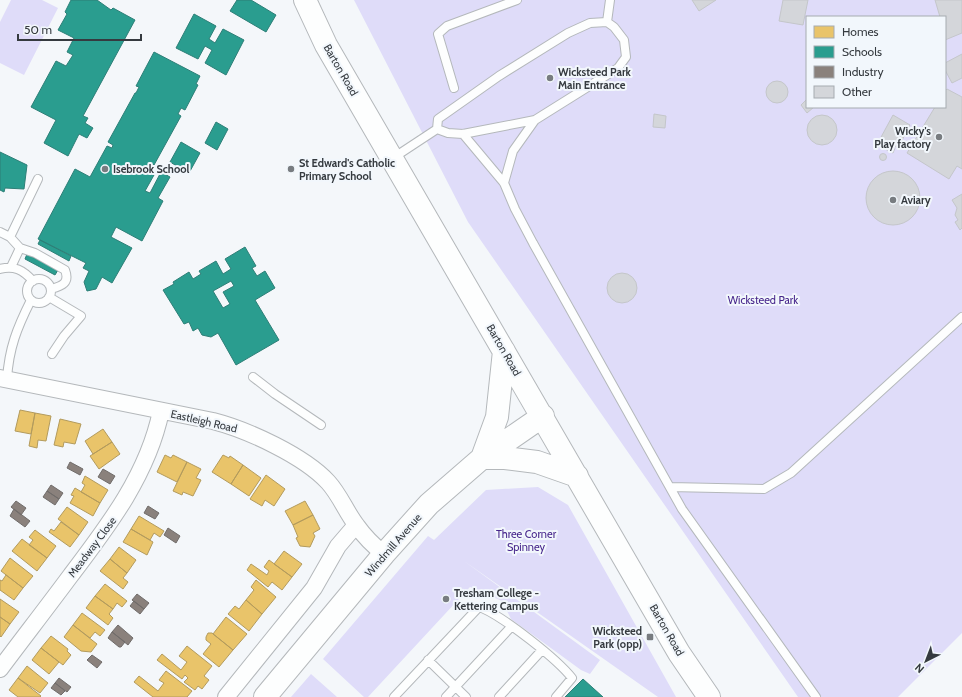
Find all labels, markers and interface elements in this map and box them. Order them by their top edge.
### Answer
scale bar [18,16,141,42]
legend [806,16,946,108]
text: 50 m [24,22,52,37]
text: Homes [842,24,879,39]
street label: Barton Road [321,42,361,98]
text: Schools [842,44,882,59]
text: Industry [842,64,883,79]
place label: Wicksteed Park Main Entrance [558,65,632,92]
marker: Wicksteed Park Main Entrance [545,73,555,83]
text: Other [842,84,872,99]
place label: Wicky's Play factory [874,124,931,151]
marker: Wicky's Play factory [934,132,944,142]
place label: St Edward's Catholic Primary School [299,156,395,183]
place label: Isebrook School [113,162,189,176]
marker: Isebrook School [100,164,110,174]
marker: St Edward's Catholic Primary School [286,164,296,174]
place label: Aviary [901,193,931,207]
marker: Aviary [888,195,898,205]
park label: Wicksteed Park [728,293,798,307]
street label: Barton Road [484,322,524,378]
street label: Eastleigh Road [169,407,239,435]
street label: Windmill Avenue [362,510,425,580]
street label: Meadway Close [65,514,120,580]
park label: Three Corner Spinney [496,527,557,554]
place label: Tresham College - Kettering Campus [454,586,539,613]
marker: Tresham College - Kettering Campus [441,594,451,604]
street label: Barton Road [647,602,687,658]
place label: Wicksteed Park (opp) [592,624,642,651]
marker: Wicksteed Park (opp) [645,632,655,642]
north arrow [906,641,946,681]
text: N [912,661,927,676]

